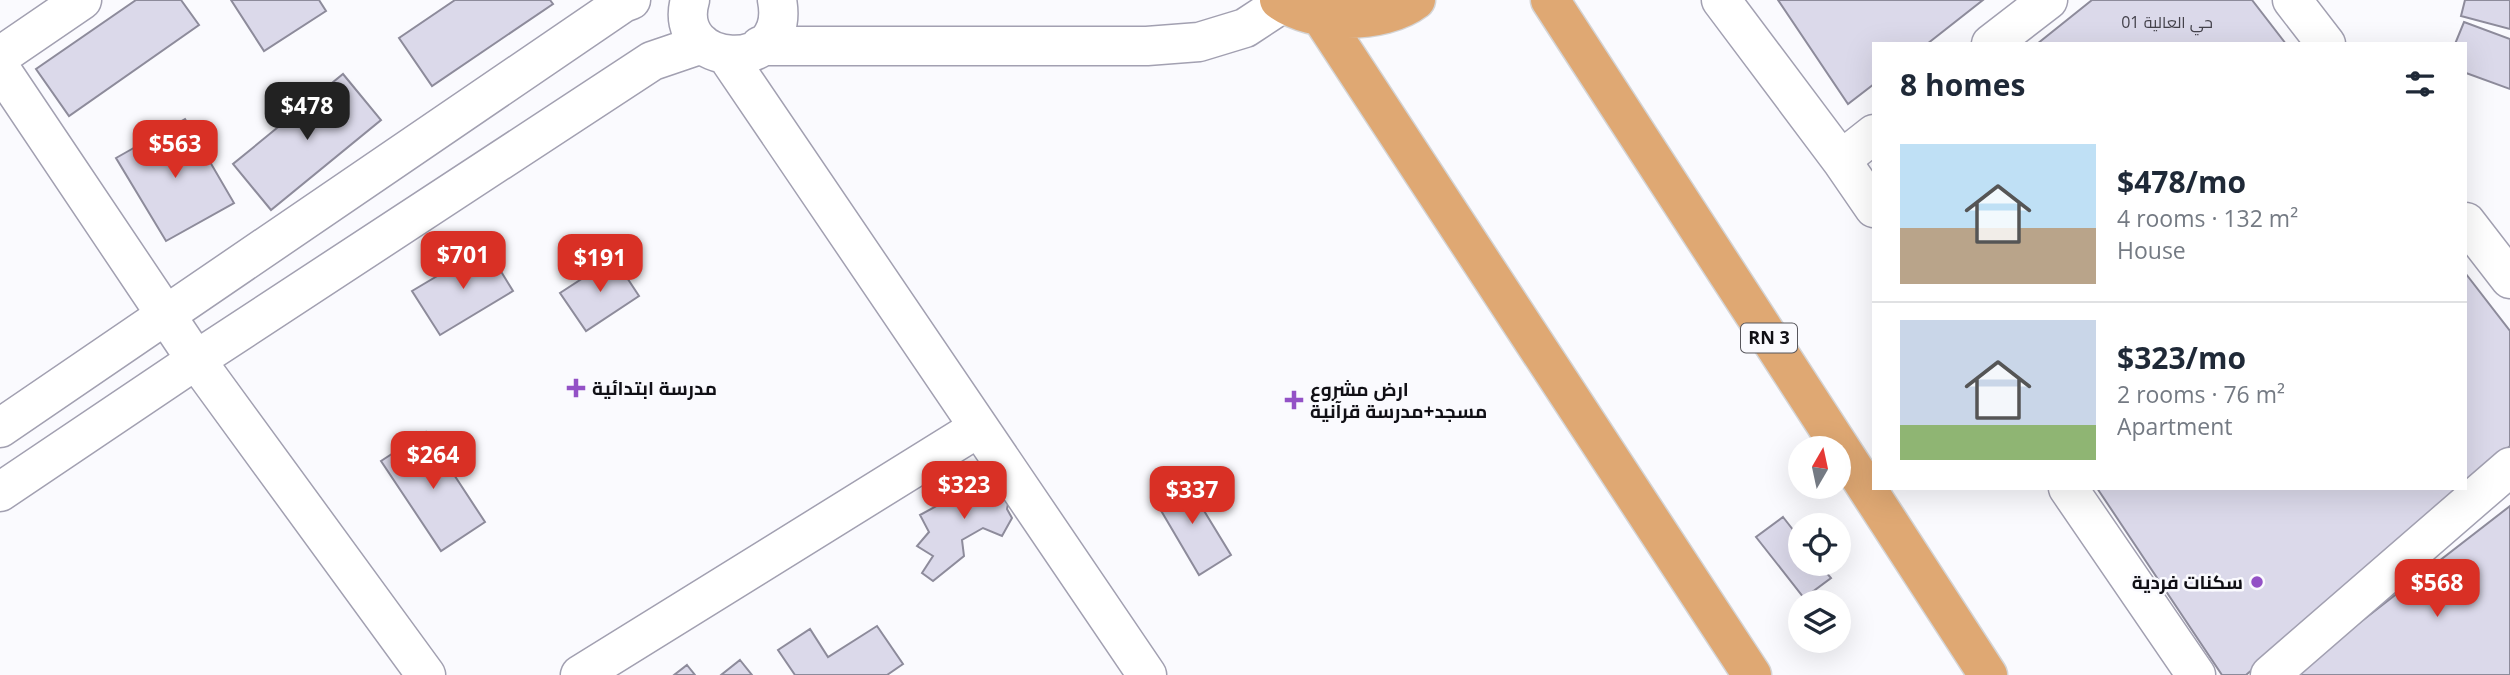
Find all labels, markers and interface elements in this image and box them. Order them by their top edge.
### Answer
house number: حي العالية 01 [2121,11,2213,36]
text: 8 homes [1900,64,2025,105]
icon: filters [2401,65,2439,103]
pin: $478 [266,82,348,142]
text: $478 [281,89,333,121]
pin: $563 [134,120,216,180]
text: $563 [149,127,201,159]
text: $478/mo [2117,161,2246,202]
icon: home [1956,172,2040,256]
text: 4 rooms · 132 m² [2117,202,2298,234]
pin: $701 [422,232,504,291]
pin: $191 [559,234,641,294]
text: House [2117,234,2186,266]
text: $701 [437,238,489,270]
text: $191 [574,241,626,273]
road number: RN 3 [1741,324,1797,352]
text: $323/mo [2117,337,2246,378]
icon: home [1956,348,2040,432]
place label: مدرسة ابتدائية [592,375,717,401]
place label: ارض مشروع مسجد+مدرسة قرآنية [1310,376,1487,424]
marker: مدرسة ابتدائية [566,378,586,398]
text: 2 rooms · 76 m² [2117,378,2285,410]
marker: ارض مشروع مسجد+مدرسة قرآنية [1284,390,1304,410]
text: Apartment [2117,410,2233,442]
pin: $264 [392,432,474,491]
north arrow [1788,436,1852,499]
map controls [1788,436,1851,653]
text: $264 [407,438,459,470]
pin: $323 [923,462,1005,521]
pin: $337 [1151,466,1233,526]
text: $323 [938,468,990,500]
text: $337 [1166,473,1218,505]
button: locate [1788,513,1851,576]
pin: $568 [2396,560,2478,619]
text: $568 [2411,566,2463,598]
place label: سكنات فردية [2132,569,2243,595]
marker: سكنات فردية [2249,574,2265,590]
button: layers [1788,590,1851,653]

